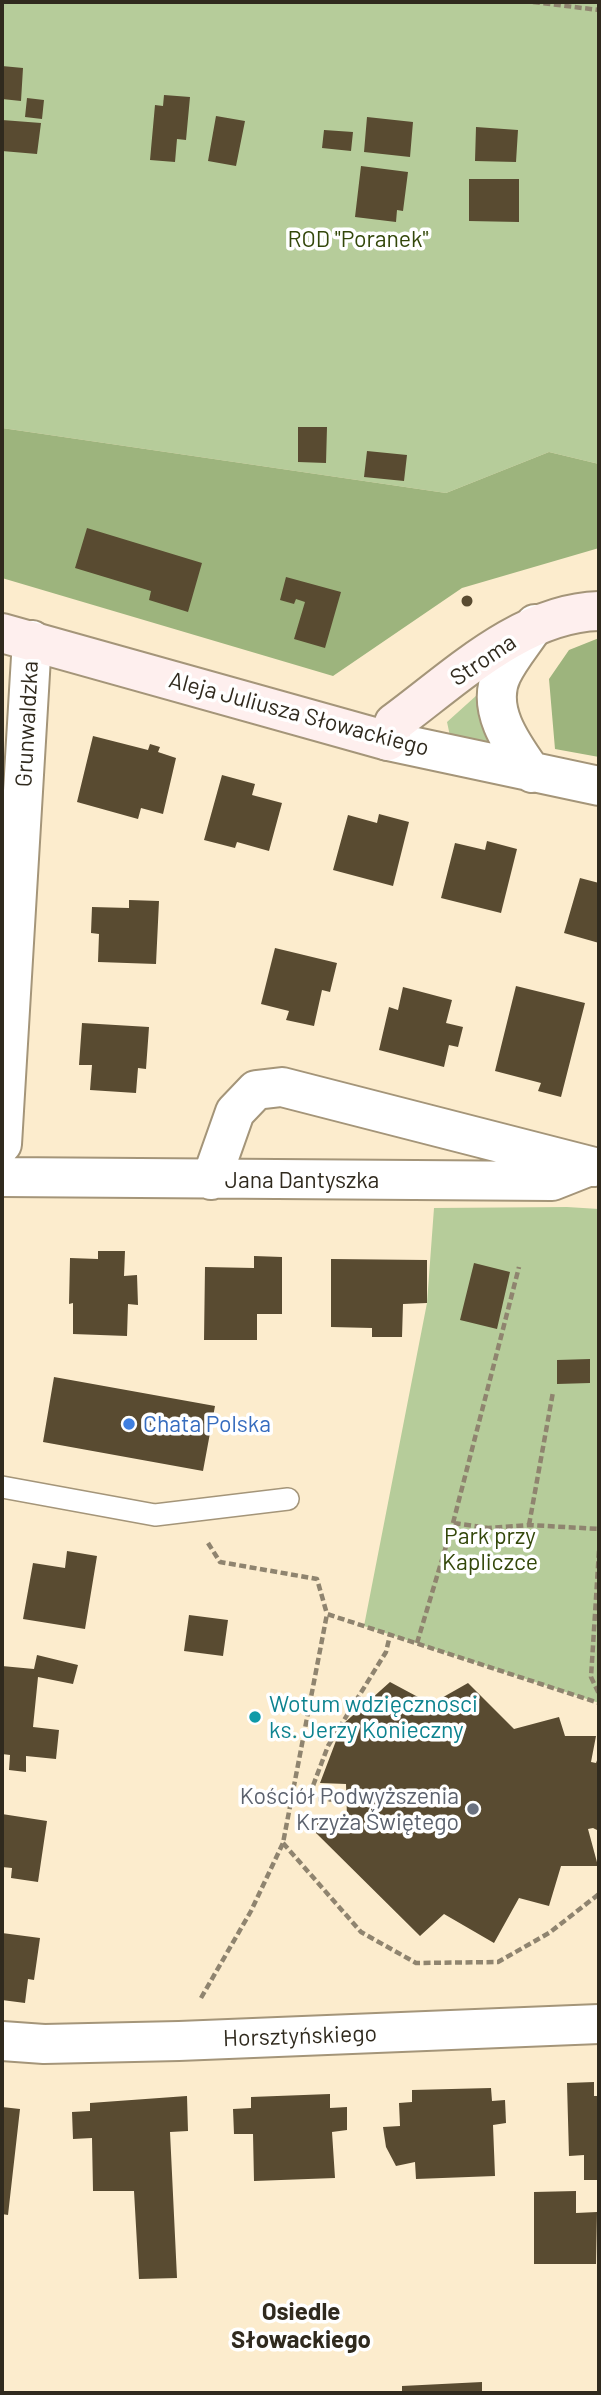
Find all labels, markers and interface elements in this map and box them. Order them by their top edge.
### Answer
park label: ROD "Poranek" [287,225,429,253]
street label: Stroma [445,628,521,692]
street label: Grunwaldzka [10,660,44,788]
street label: Aleja Juliusza Słowackiego [166,666,432,762]
street label: Jana Dantyszka [225,1166,379,1194]
place label: Chata Polska [143,1410,271,1438]
marker: Chata Polska [121,1416,137,1432]
park label: Park przy Kapliczce [442,1522,538,1576]
place label: Wotum wdzięcznosci ks. Jerzy Konieczny [269,1690,478,1744]
marker: Wotum wdzięcznosci ks. Jerzy Konieczny [247,1709,263,1725]
place label: Kościół Podwyższenia Krzyża Świętego [240,1782,459,1836]
marker: Kościół Podwyższenia Krzyża Świętego [465,1801,481,1817]
street label: Horsztyńskiego [223,2020,377,2052]
district label: Osiedle Słowackiego [231,2298,371,2354]

